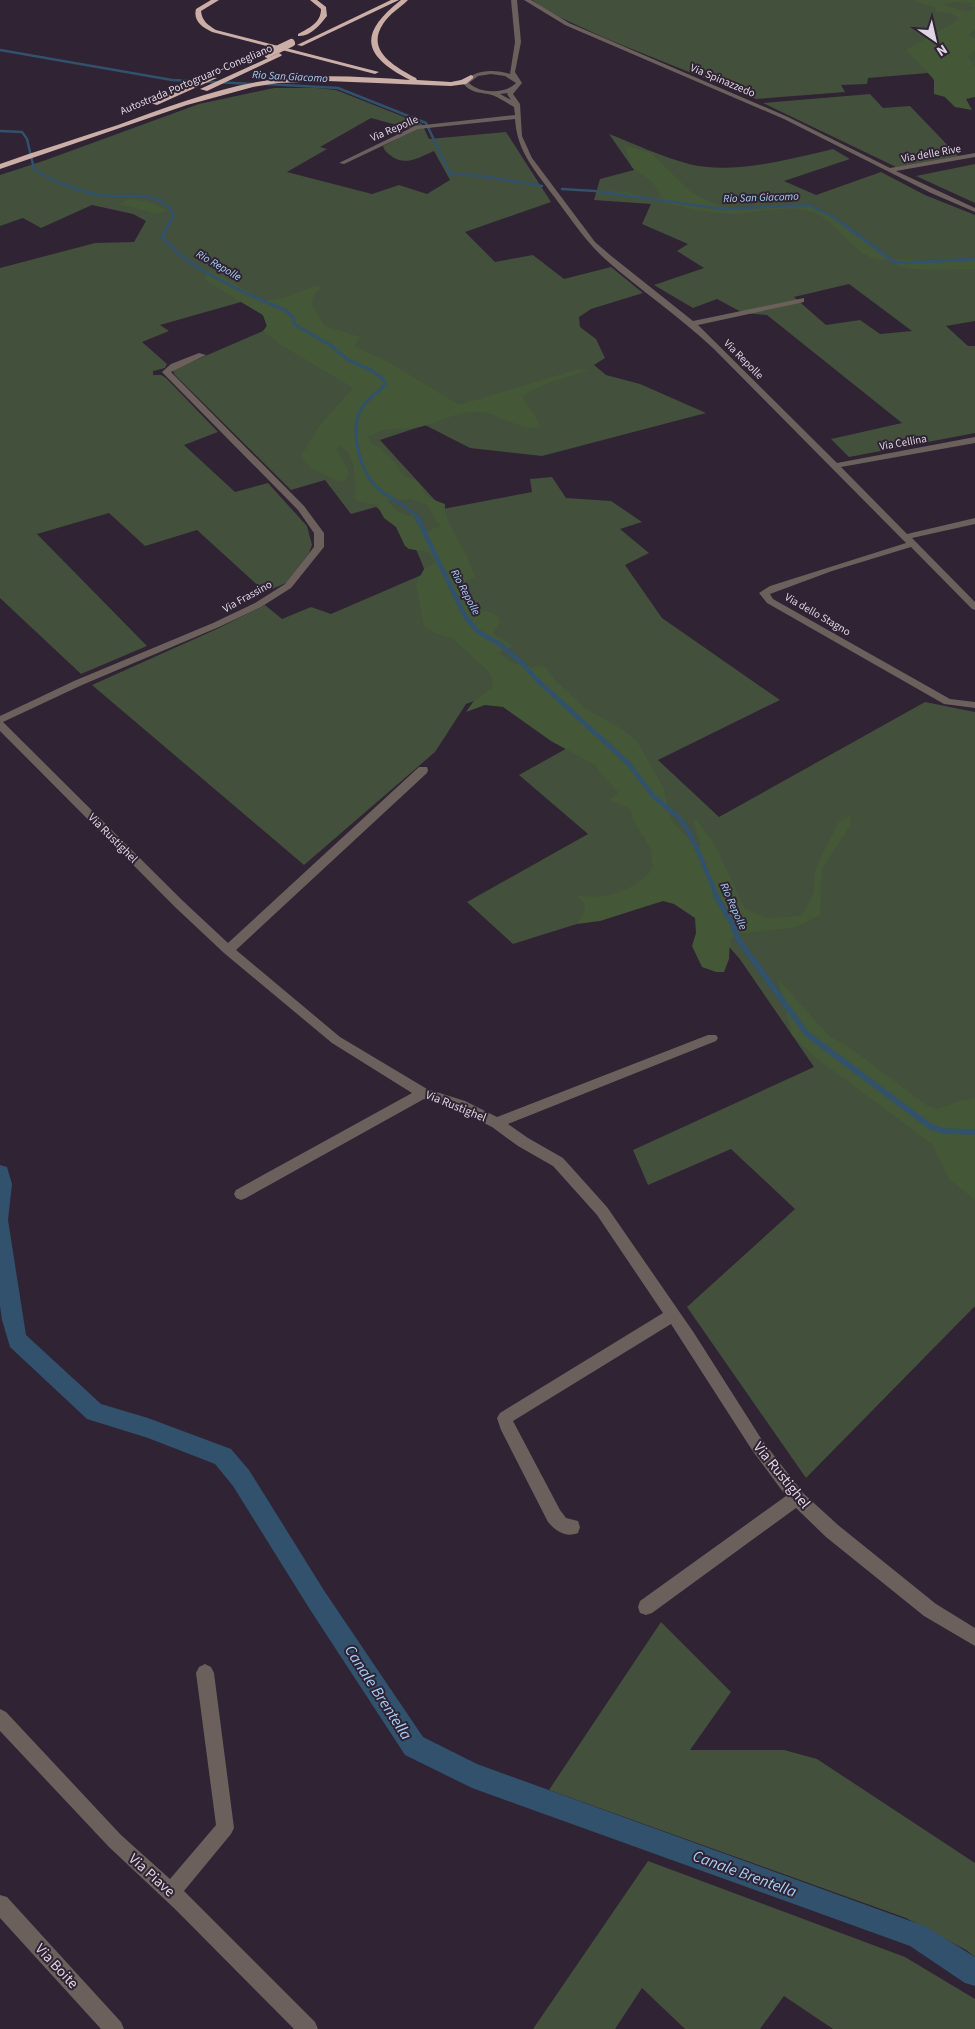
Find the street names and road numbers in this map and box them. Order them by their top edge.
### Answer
street label: Autostrada Portogruaro-Conegliano [118,41,275,118]
street label: Via Spinazzedo [688,60,758,101]
street label: Via Repolle [368,111,421,145]
street label: Via delle Rive [900,141,963,166]
street label: Via Repolle [720,336,767,383]
street label: Via Cellina [878,431,928,454]
street label: Via Frassino [220,577,275,616]
street label: Via dello Stagno [782,590,853,639]
street label: Via Rustighel [84,810,141,867]
street label: Via Rustighel [423,1087,489,1126]
street label: Via Rustighel [748,1437,815,1513]
street label: Via Piave [124,1849,180,1902]
street label: Via Boite [30,1939,83,1994]

